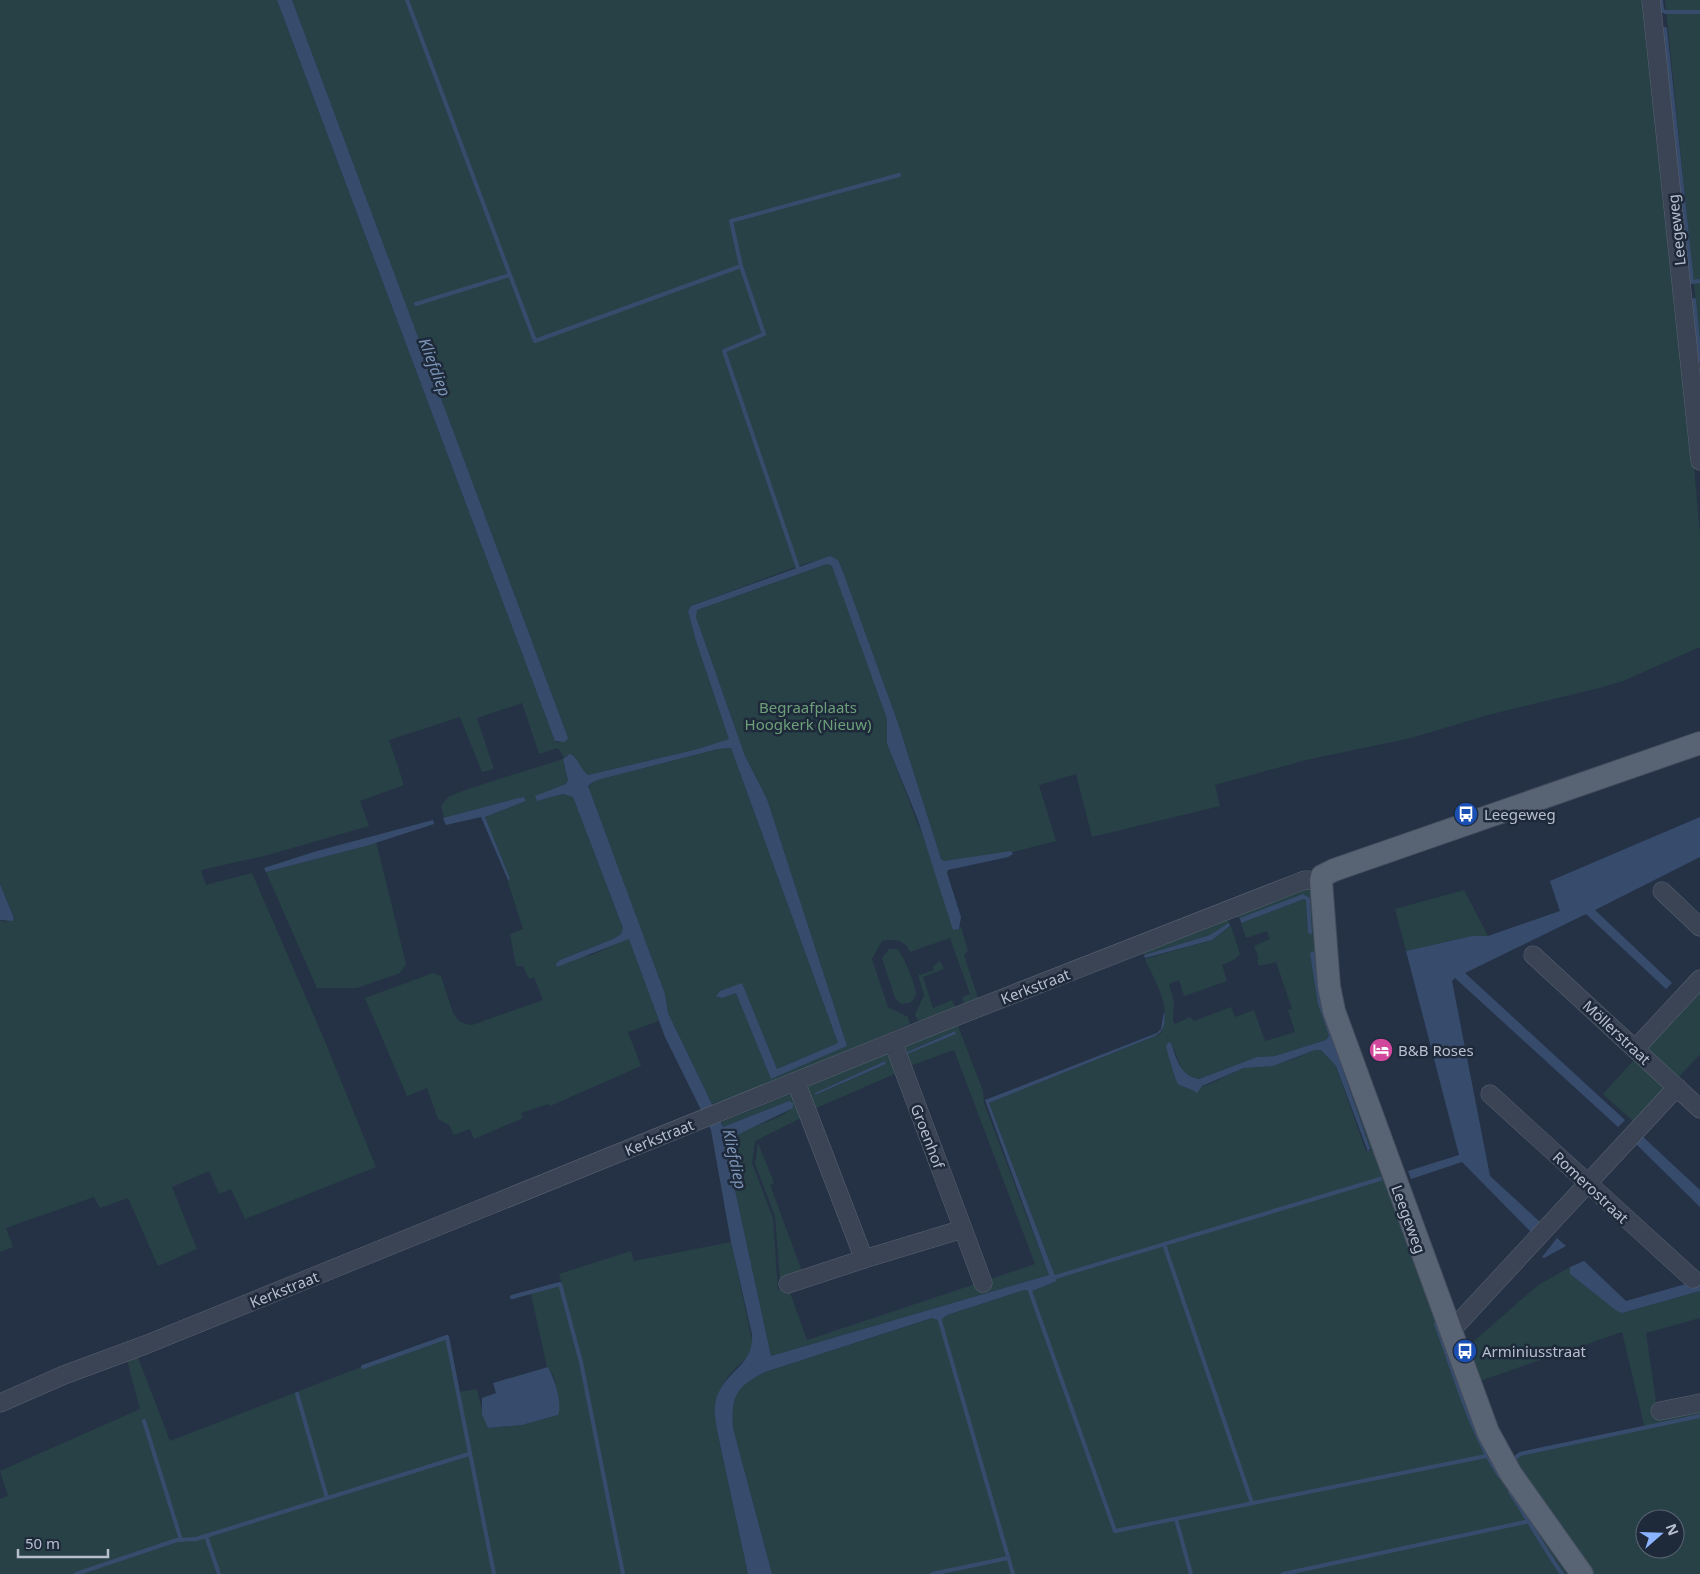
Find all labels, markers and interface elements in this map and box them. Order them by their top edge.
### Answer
street label: Leegeweg [1662,193,1690,267]
water label: Kliefdiep [414,335,456,399]
park label: Begraafplaats Hoogkerk (Nieuw) [745,697,871,734]
bus stop icon: Leegeweg [1453,801,1479,827]
place label: Leegeweg [1484,804,1556,824]
street label: Kerkstraat [997,963,1073,1008]
street label: Möllerstraat [1579,995,1656,1069]
hotel icon: B&B Roses [1368,1037,1394,1063]
place label: B&B Roses [1398,1040,1474,1060]
street label: Groenhof [907,1101,950,1172]
street label: Kerkstraat [622,1114,697,1160]
water label: Kliefdiep [718,1127,752,1191]
street label: Romerostraat [1549,1147,1634,1228]
street label: Leegeweg [1387,1182,1431,1256]
street label: Kerkstraat [247,1266,322,1312]
bus stop icon: Arminiusstraat [1452,1338,1478,1364]
place label: Arminiusstraat [1482,1341,1587,1361]
north arrow [1635,1509,1685,1559]
text: N [1662,1521,1684,1538]
scale bar [18,1526,108,1558]
text: 50 m [25,1533,60,1553]

